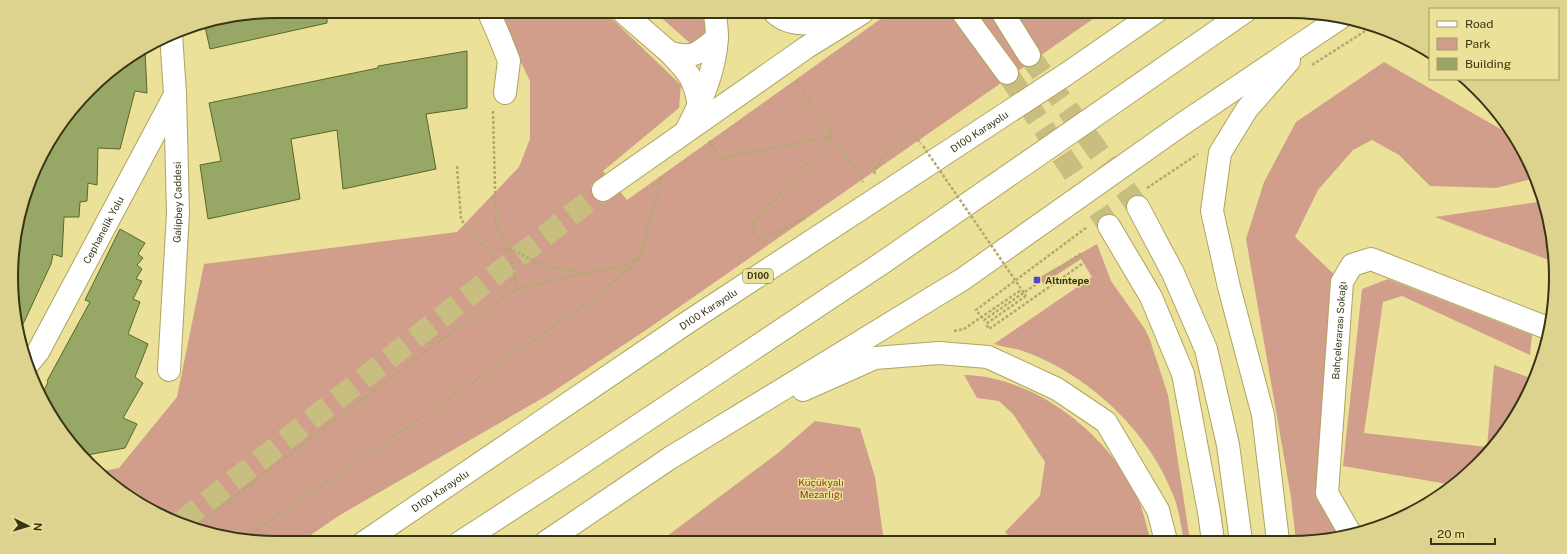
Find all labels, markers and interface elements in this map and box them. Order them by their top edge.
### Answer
legend [1429,8,1559,80]
text: Road [1465,17,1493,31]
text: Park [1465,37,1491,51]
text: Building [1465,57,1511,71]
street label: D100 Karayolu [948,108,1010,155]
street label: Galipbey Caddesi [170,162,184,243]
street label: Cephanelik Yolu [80,194,126,266]
road number: D100 [743,269,773,283]
place label: Altıntepe [1045,274,1090,286]
marker: Altıntepe [1032,275,1042,285]
street label: Bahçelerarası Sokağı [1329,281,1348,380]
street label: D100 Karayolu [677,285,739,332]
street label: D100 Karayolu [409,467,471,514]
park label: Küçükyalı Mezarlığı [798,476,844,500]
north arrow [8,506,48,546]
scale bar [1431,520,1495,546]
text: N [32,522,44,532]
text: 20 m [1437,527,1465,541]

